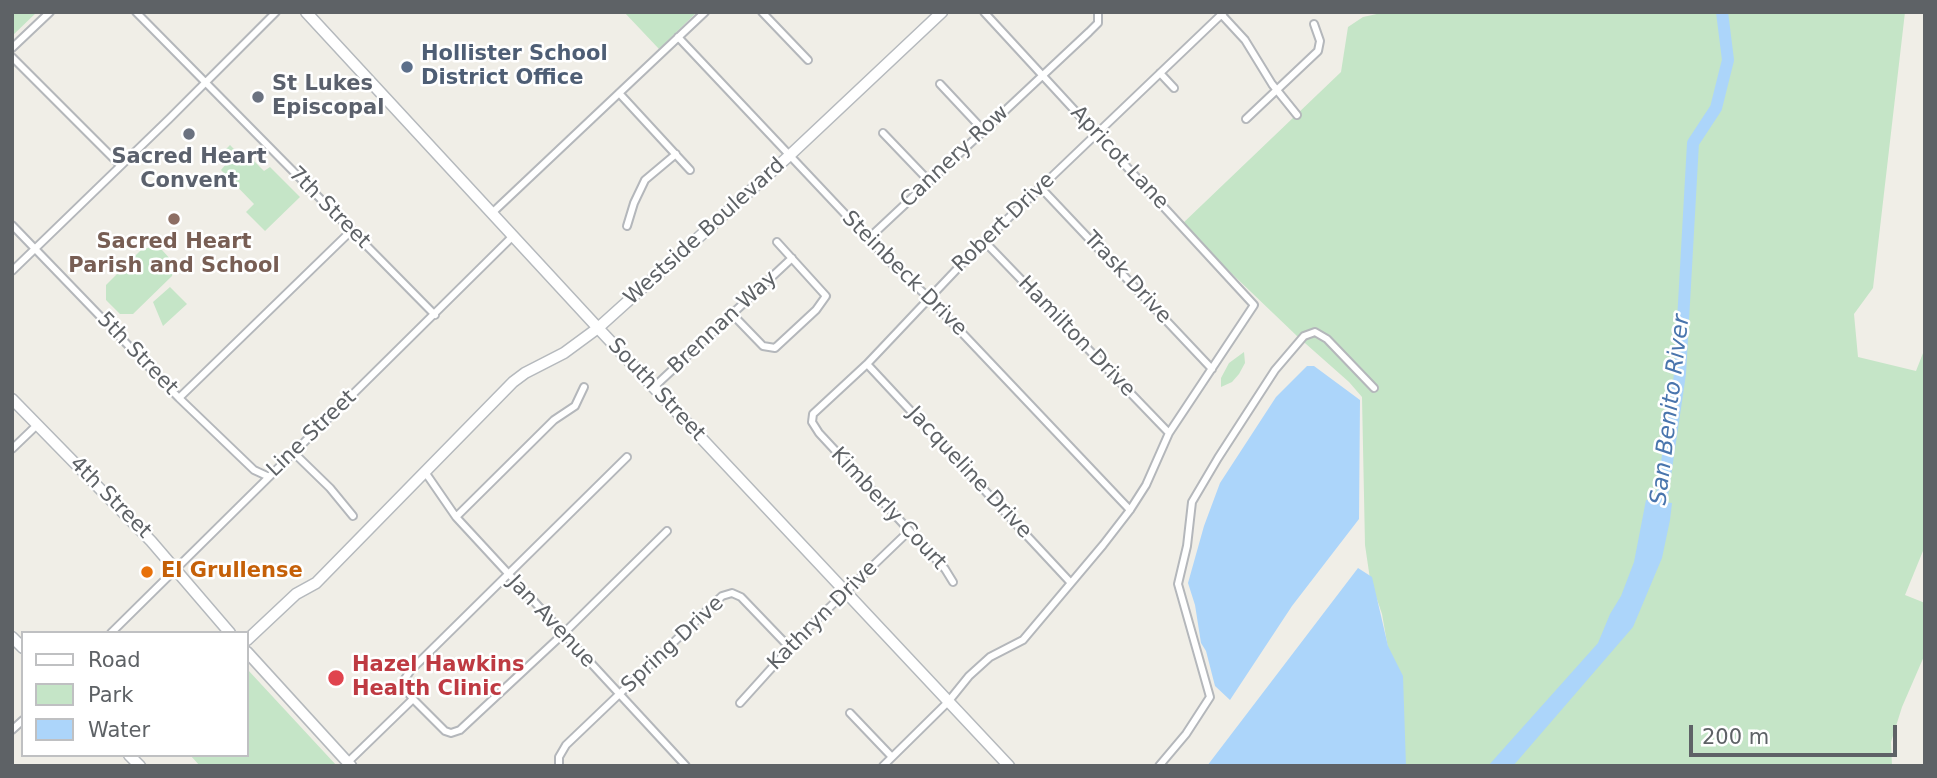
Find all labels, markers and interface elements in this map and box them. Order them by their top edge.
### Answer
place label: Hollister School District Office [421,42,608,92]
marker: Hollister School District Office [399,59,415,75]
place label: St Lukes Episcopal [272,72,384,122]
marker: St Lukes Episcopal [250,89,266,105]
street label: Cannery Row [896,101,1014,213]
street label: Apricot Lane [1065,101,1173,215]
marker: Sacred Heart Convent [181,126,197,142]
place label: Sacred Heart Convent [111,145,267,195]
street label: Westside Boulevard [619,153,791,311]
street label: 7th Street [283,162,375,254]
street label: Robert Drive [948,168,1060,278]
street label: Steinbeck Drive [836,206,972,342]
marker: Sacred Heart Parish and School [166,211,182,227]
street label: Trask Drive [1078,227,1176,329]
place label: Sacred Heart Parish and School [68,230,280,280]
street label: Brennan Way [663,266,783,380]
street label: Hamilton Drive [1012,271,1140,403]
street label: 5th Street [91,307,183,401]
water label: San Benito River [1646,313,1696,507]
street label: South Street [602,333,710,447]
street label: Line Street [262,385,362,483]
street label: Jacqueline Drive [902,402,1036,544]
street label: Kimberly Court [825,443,951,575]
street label: 4th Street [64,452,156,544]
street label: Kathryn Drive [763,556,883,676]
place label: El Grullense [161,559,303,585]
marker: El Grullense [139,564,155,580]
street label: Jan Avenue [502,571,600,673]
street label: Spring Drive [617,591,729,699]
legend [21,631,248,757]
text: Road [88,648,141,672]
place label: Hazel Hawkins Health Clinic [352,653,524,703]
marker: Hazel Hawkins Health Clinic [326,668,346,688]
text: Park [88,683,133,707]
scale bar [1692,712,1900,756]
text: Water [88,718,150,742]
text: 200 m [1702,725,1769,749]

